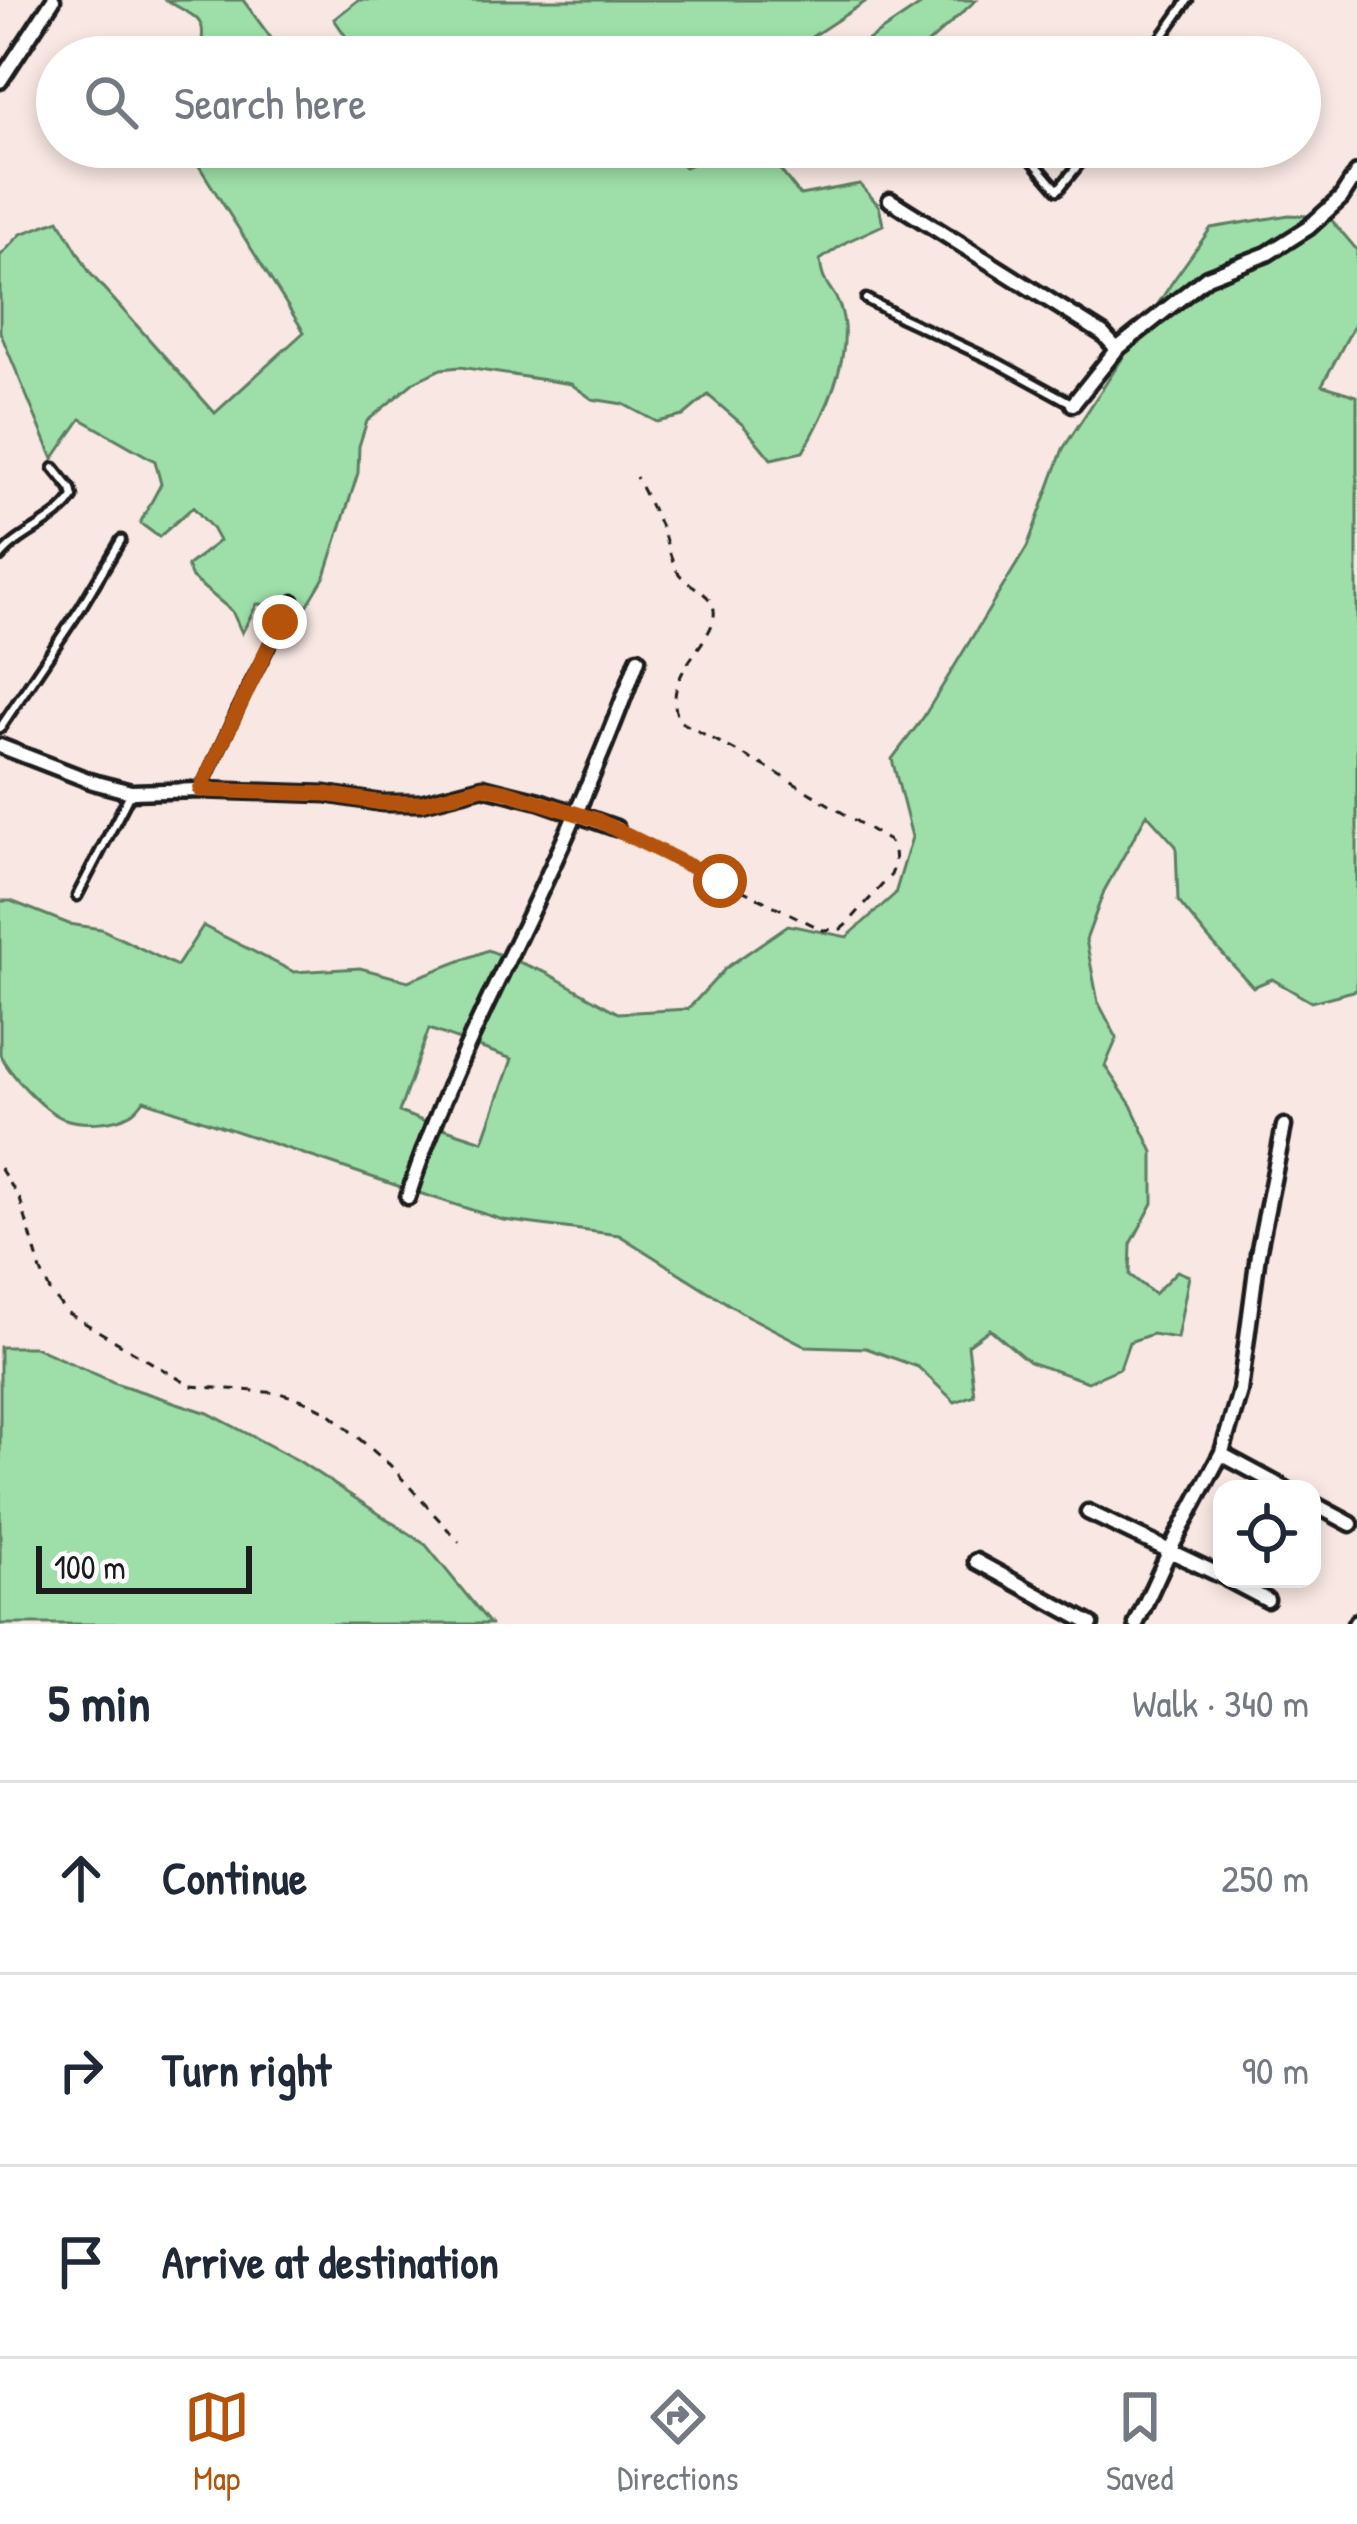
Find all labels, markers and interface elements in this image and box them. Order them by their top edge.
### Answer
search box [36,36,1321,168]
icon: search [78,69,144,135]
text: Search here [174,72,366,133]
route end [253,595,307,649]
route start [693,854,747,908]
map controls [1213,1480,1321,1588]
button: locate [1213,1480,1321,1588]
scale bar [36,1540,252,1593]
text: 100 m [54,1545,126,1589]
text: 5 min [48,1668,150,1737]
text: Walk · 340 m [1132,1676,1309,1729]
icon: ahead [48,1845,114,1911]
text: Continue [162,1847,307,1908]
text: 250 m [1221,1851,1309,1904]
icon: right [48,2037,114,2103]
text: Turn right [162,2039,331,2100]
text: 90 m [1242,2043,1309,2096]
icon: arrive [48,2229,114,2295]
text: Arrive at destination [162,2231,499,2292]
tab: Map [184,2384,250,2500]
tab: Directions [617,2384,739,2500]
tab: Saved [1106,2384,1173,2500]

